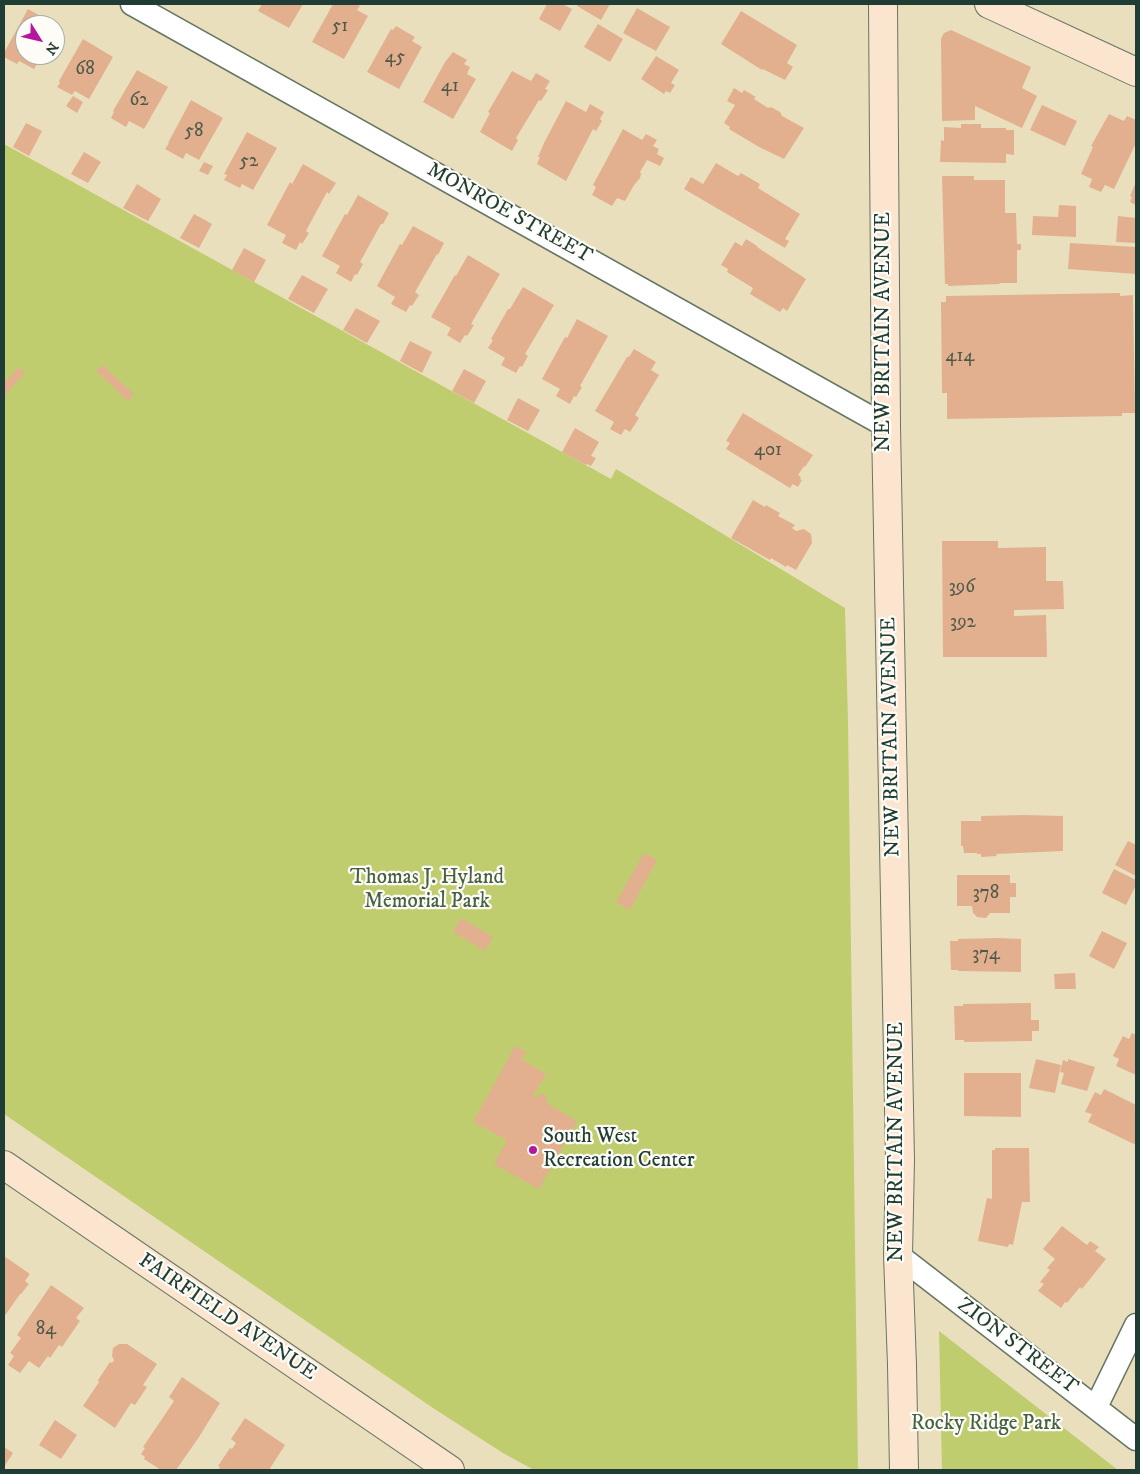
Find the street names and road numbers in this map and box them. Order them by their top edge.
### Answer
street label: MONROE STREET [422,158,596,270]
street label: NEW BRITAIN AVENUE [872,212,898,452]
street label: NEW BRITAIN AVENUE [877,617,907,857]
street label: NEW BRITAIN AVENUE [885,1022,911,1262]
street label: FAIRFIELD AVENUE [133,1249,321,1387]
street label: ZION STREET [952,1293,1082,1401]

